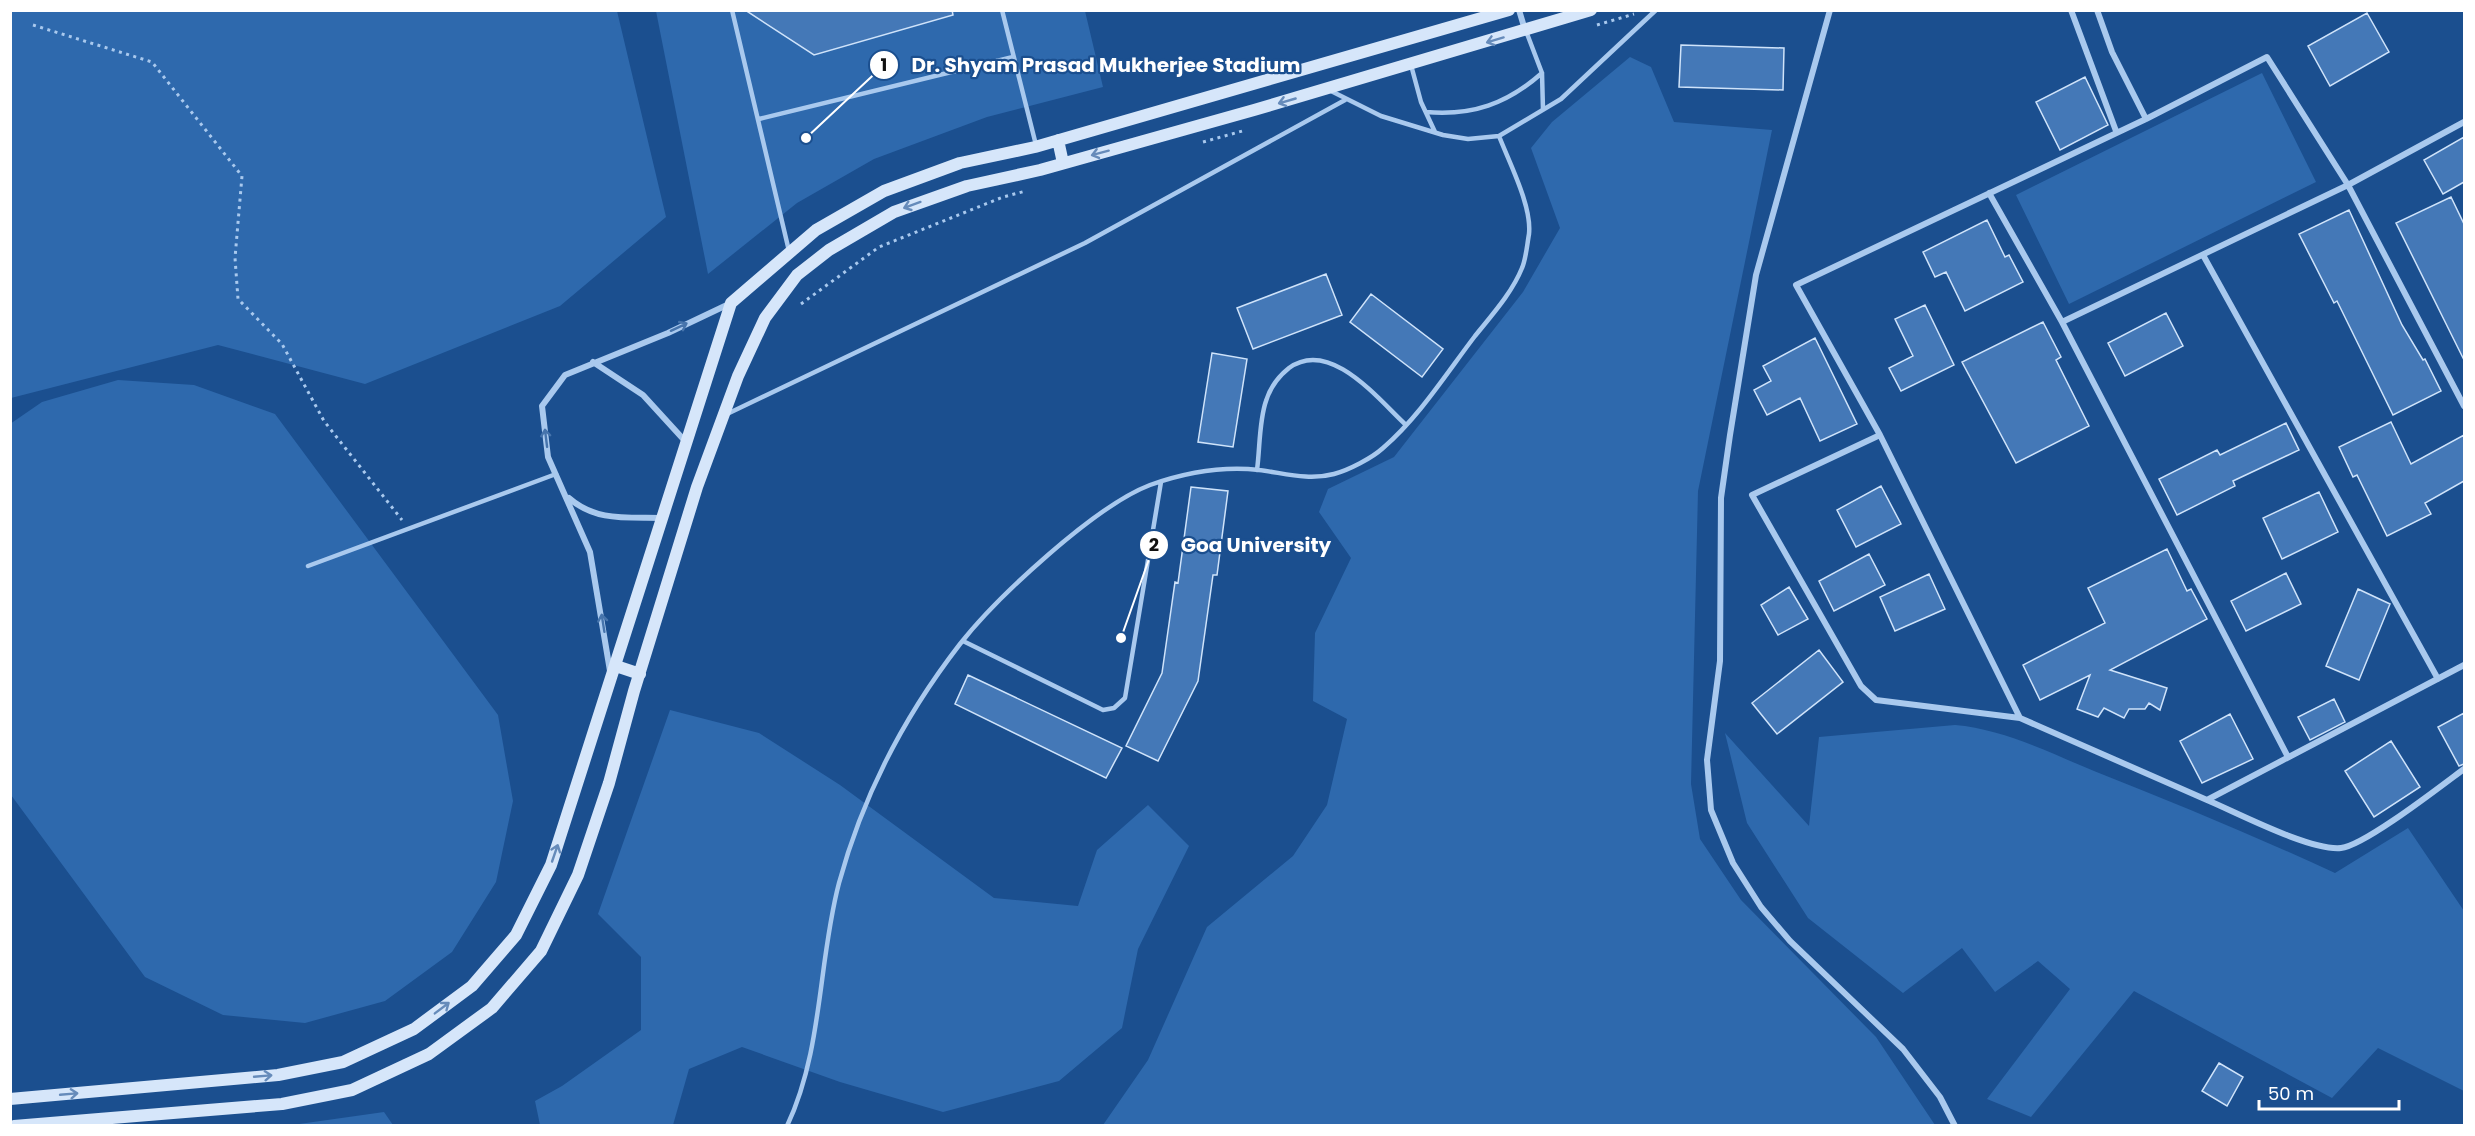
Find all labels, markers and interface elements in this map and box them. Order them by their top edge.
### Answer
one-way arrow [1486,35,1505,46]
callout: Dr. Shyam Prasad Mukherjee Stadium [869,46,1312,84]
text: Dr. Shyam Prasad Mukherjee Stadium [911,51,1301,79]
text: 1 [881,52,887,77]
one-way arrow [1278,96,1297,107]
one-way arrow [1090,148,1109,159]
one-way arrow [903,201,922,212]
one-way arrow [670,321,688,333]
one-way arrow [540,428,551,448]
callout: Goa University [1139,526,1343,564]
text: Goa University [1181,531,1332,559]
text: 2 [1149,532,1159,557]
one-way arrow [597,613,608,633]
one-way arrow [550,844,561,863]
one-way arrow [434,1002,450,1014]
one-way arrow [252,1070,272,1081]
scale bar [2259,1073,2398,1111]
text: 50 m [2268,1081,2314,1106]
one-way arrow [58,1088,78,1099]

